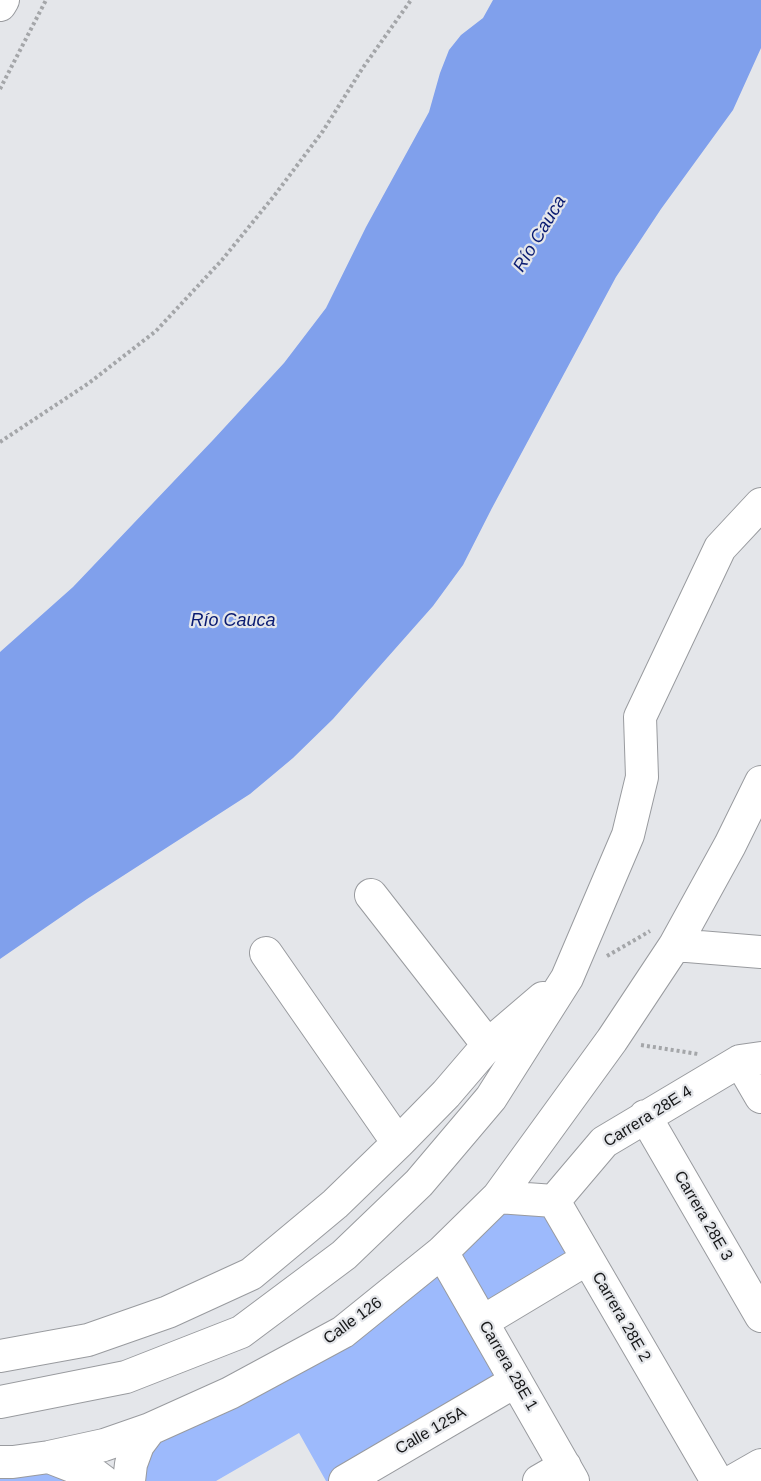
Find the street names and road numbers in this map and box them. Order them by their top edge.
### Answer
street label: Carrera 28E 4 [600,1082,696,1152]
street label: Carrera 28E 3 [670,1168,736,1264]
street label: Carrera 28E 2 [588,1269,654,1365]
street label: Calle 126 [320,1293,386,1349]
street label: Carrera 28E 1 [475,1318,541,1414]
street label: Calle 125A [392,1403,470,1459]

